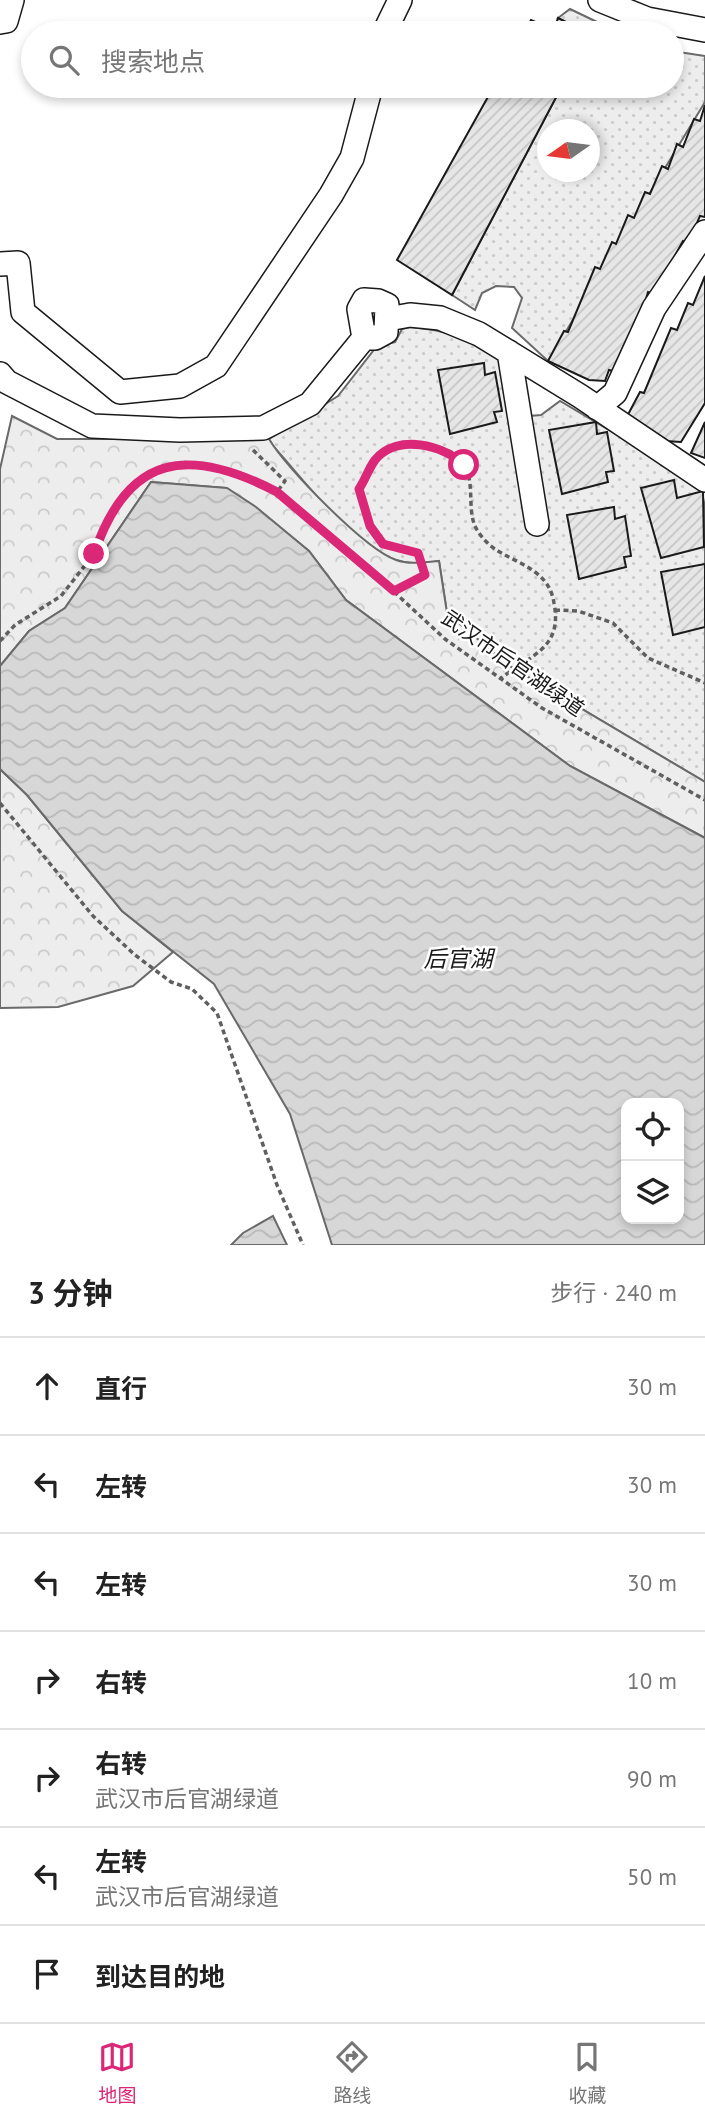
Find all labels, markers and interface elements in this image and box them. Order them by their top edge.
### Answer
search box [21,21,684,98]
icon: search [45,41,83,79]
text: 搜索地点 [101,45,205,78]
north arrow [537,119,600,182]
route start [448,449,479,480]
route end [78,538,109,569]
street label: 武汉市后官湖绿道 [436,604,590,722]
water label: 后官湖 [424,944,496,973]
map controls [621,1098,684,1224]
button: locate [621,1098,684,1161]
button: layers [621,1161,684,1224]
text: 3 分钟 [28,1273,113,1312]
text: 步行 · 240 m [550,1278,677,1307]
icon: ahead [28,1367,66,1405]
text: 直行 [95,1372,147,1405]
text: 30 m [627,1372,677,1401]
icon: left [28,1465,66,1503]
text: 左转 [95,1470,147,1503]
text: 30 m [627,1470,677,1499]
icon: left [28,1563,66,1601]
text: 左转 [95,1568,147,1601]
text: 30 m [627,1568,677,1597]
icon: right [28,1661,66,1699]
text: 右转 [95,1666,147,1699]
text: 10 m [627,1666,677,1695]
text: 右转 [95,1747,147,1780]
icon: right [28,1759,66,1797]
text: 90 m [627,1764,677,1793]
text: 武汉市后官湖绿道 [95,1784,279,1813]
text: 左转 [95,1845,147,1878]
icon: left [28,1857,66,1895]
text: 50 m [627,1862,677,1891]
text: 武汉市后官湖绿道 [95,1882,279,1911]
icon: arrive [28,1955,66,1993]
text: 到达目的地 [95,1960,225,1993]
tab: 地图 [98,2038,137,2107]
tab: 路线 [333,2038,372,2107]
tab: 收藏 [568,2038,607,2107]

